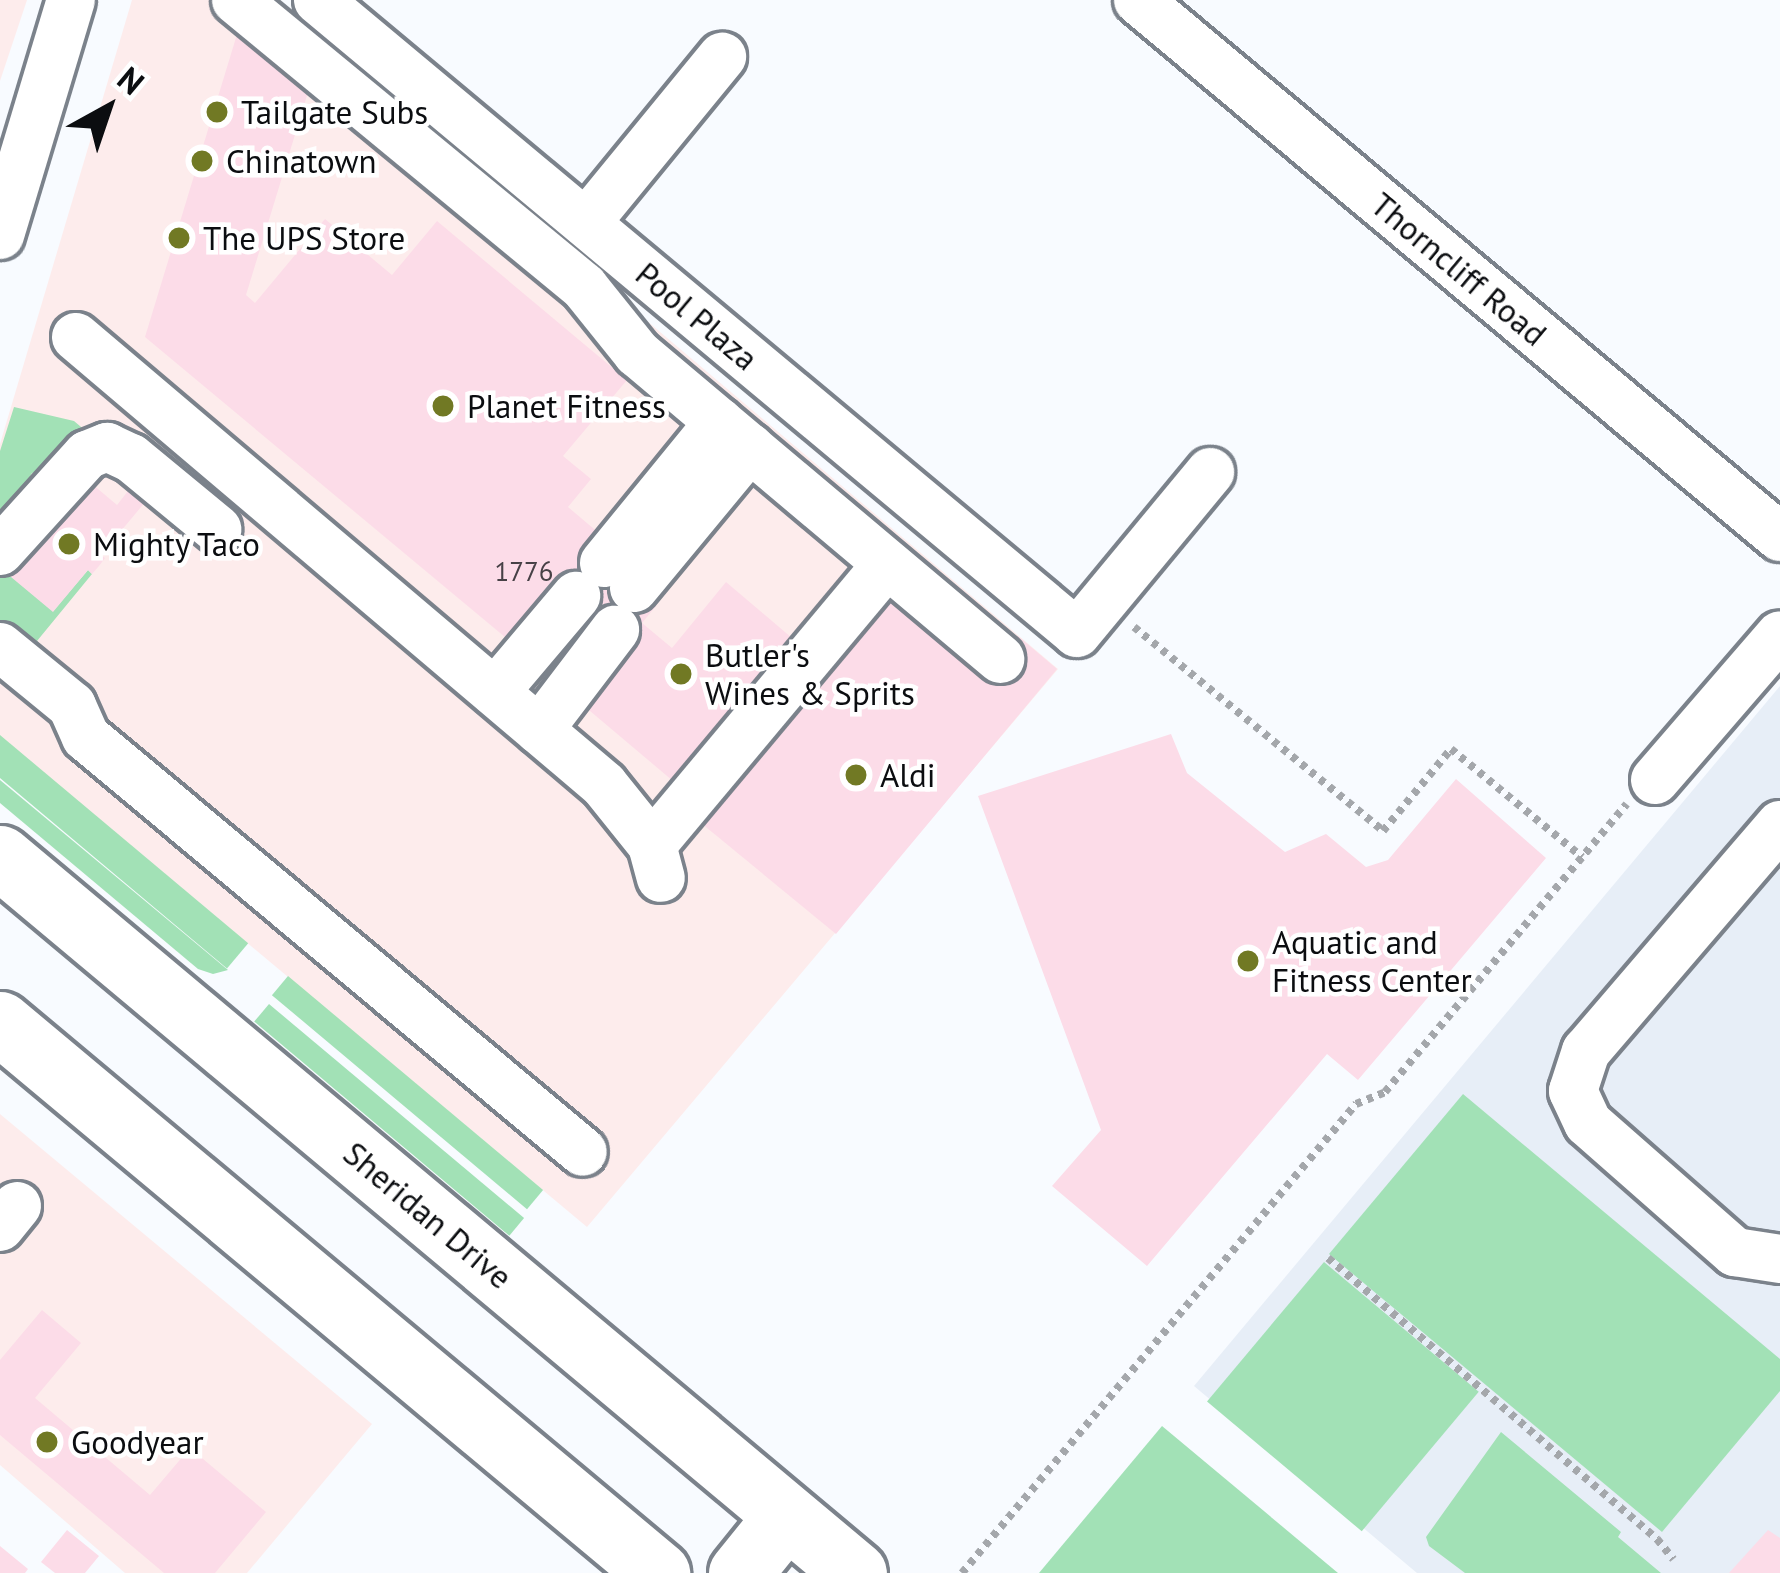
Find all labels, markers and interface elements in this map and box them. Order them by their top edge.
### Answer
north arrow [48,48,168,168]
text: N [109,57,154,103]
place label: Tailgate Subs [241,92,428,132]
marker: Tailgate Subs [204,99,230,125]
place label: Chinatown [226,141,377,181]
marker: Chinatown [189,148,215,174]
street label: Thorncliff Road [1363,184,1555,354]
place label: The UPS Store [203,218,405,258]
marker: The UPS Store [166,225,192,251]
street label: Pool Plaza [628,254,766,378]
place label: Planet Fitness [467,386,666,426]
marker: Planet Fitness [430,393,456,419]
place label: Mighty Taco [93,524,262,564]
marker: Mighty Taco [56,531,82,557]
house number: 1776 [495,556,553,588]
place label: Butler's Wines & Sprits [705,635,915,713]
marker: Butler's Wines & Sprits [668,661,694,687]
place label: Aldi [880,755,936,795]
marker: Aldi [843,762,869,788]
place label: Aquatic and Fitness Center [1272,922,1472,1000]
marker: Aquatic and Fitness Center [1235,948,1261,974]
street label: Sheridan Drive [336,1133,520,1297]
place label: Goodyear [71,1422,204,1462]
marker: Goodyear [34,1429,60,1455]

